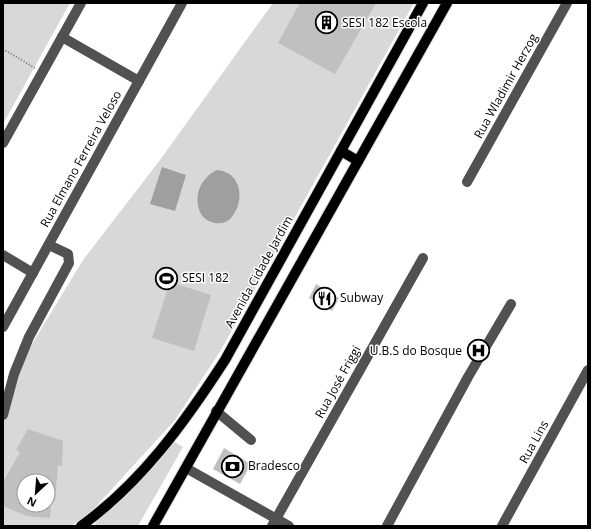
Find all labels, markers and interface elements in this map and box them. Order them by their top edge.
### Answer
building icon: SESI 182 Escola [314,10,340,36]
place label: SESI 182 Escola [342,14,427,31]
street label: Rua Wladimir Herzog [470,30,542,141]
street label: Rua Elmano Ferreira Veloso [36,87,125,230]
street label: Avenida Cidade Jardim [221,213,297,331]
sports icon: SESI 182 [154,265,180,291]
place label: SESI 182 [182,269,229,286]
restaurant icon: Subway [311,285,337,311]
place label: Subway [340,289,384,306]
hospital icon: U.B.S do Bosque [465,338,491,364]
street label: Rua José Friggi [311,342,365,421]
place label: U.B.S do Bosque [370,342,462,359]
street label: Rua Lins [515,417,553,466]
bank icon: Bradesco [219,453,245,479]
place label: Bradesco [248,457,300,474]
north arrow [16,473,56,513]
text: N [24,494,39,511]

